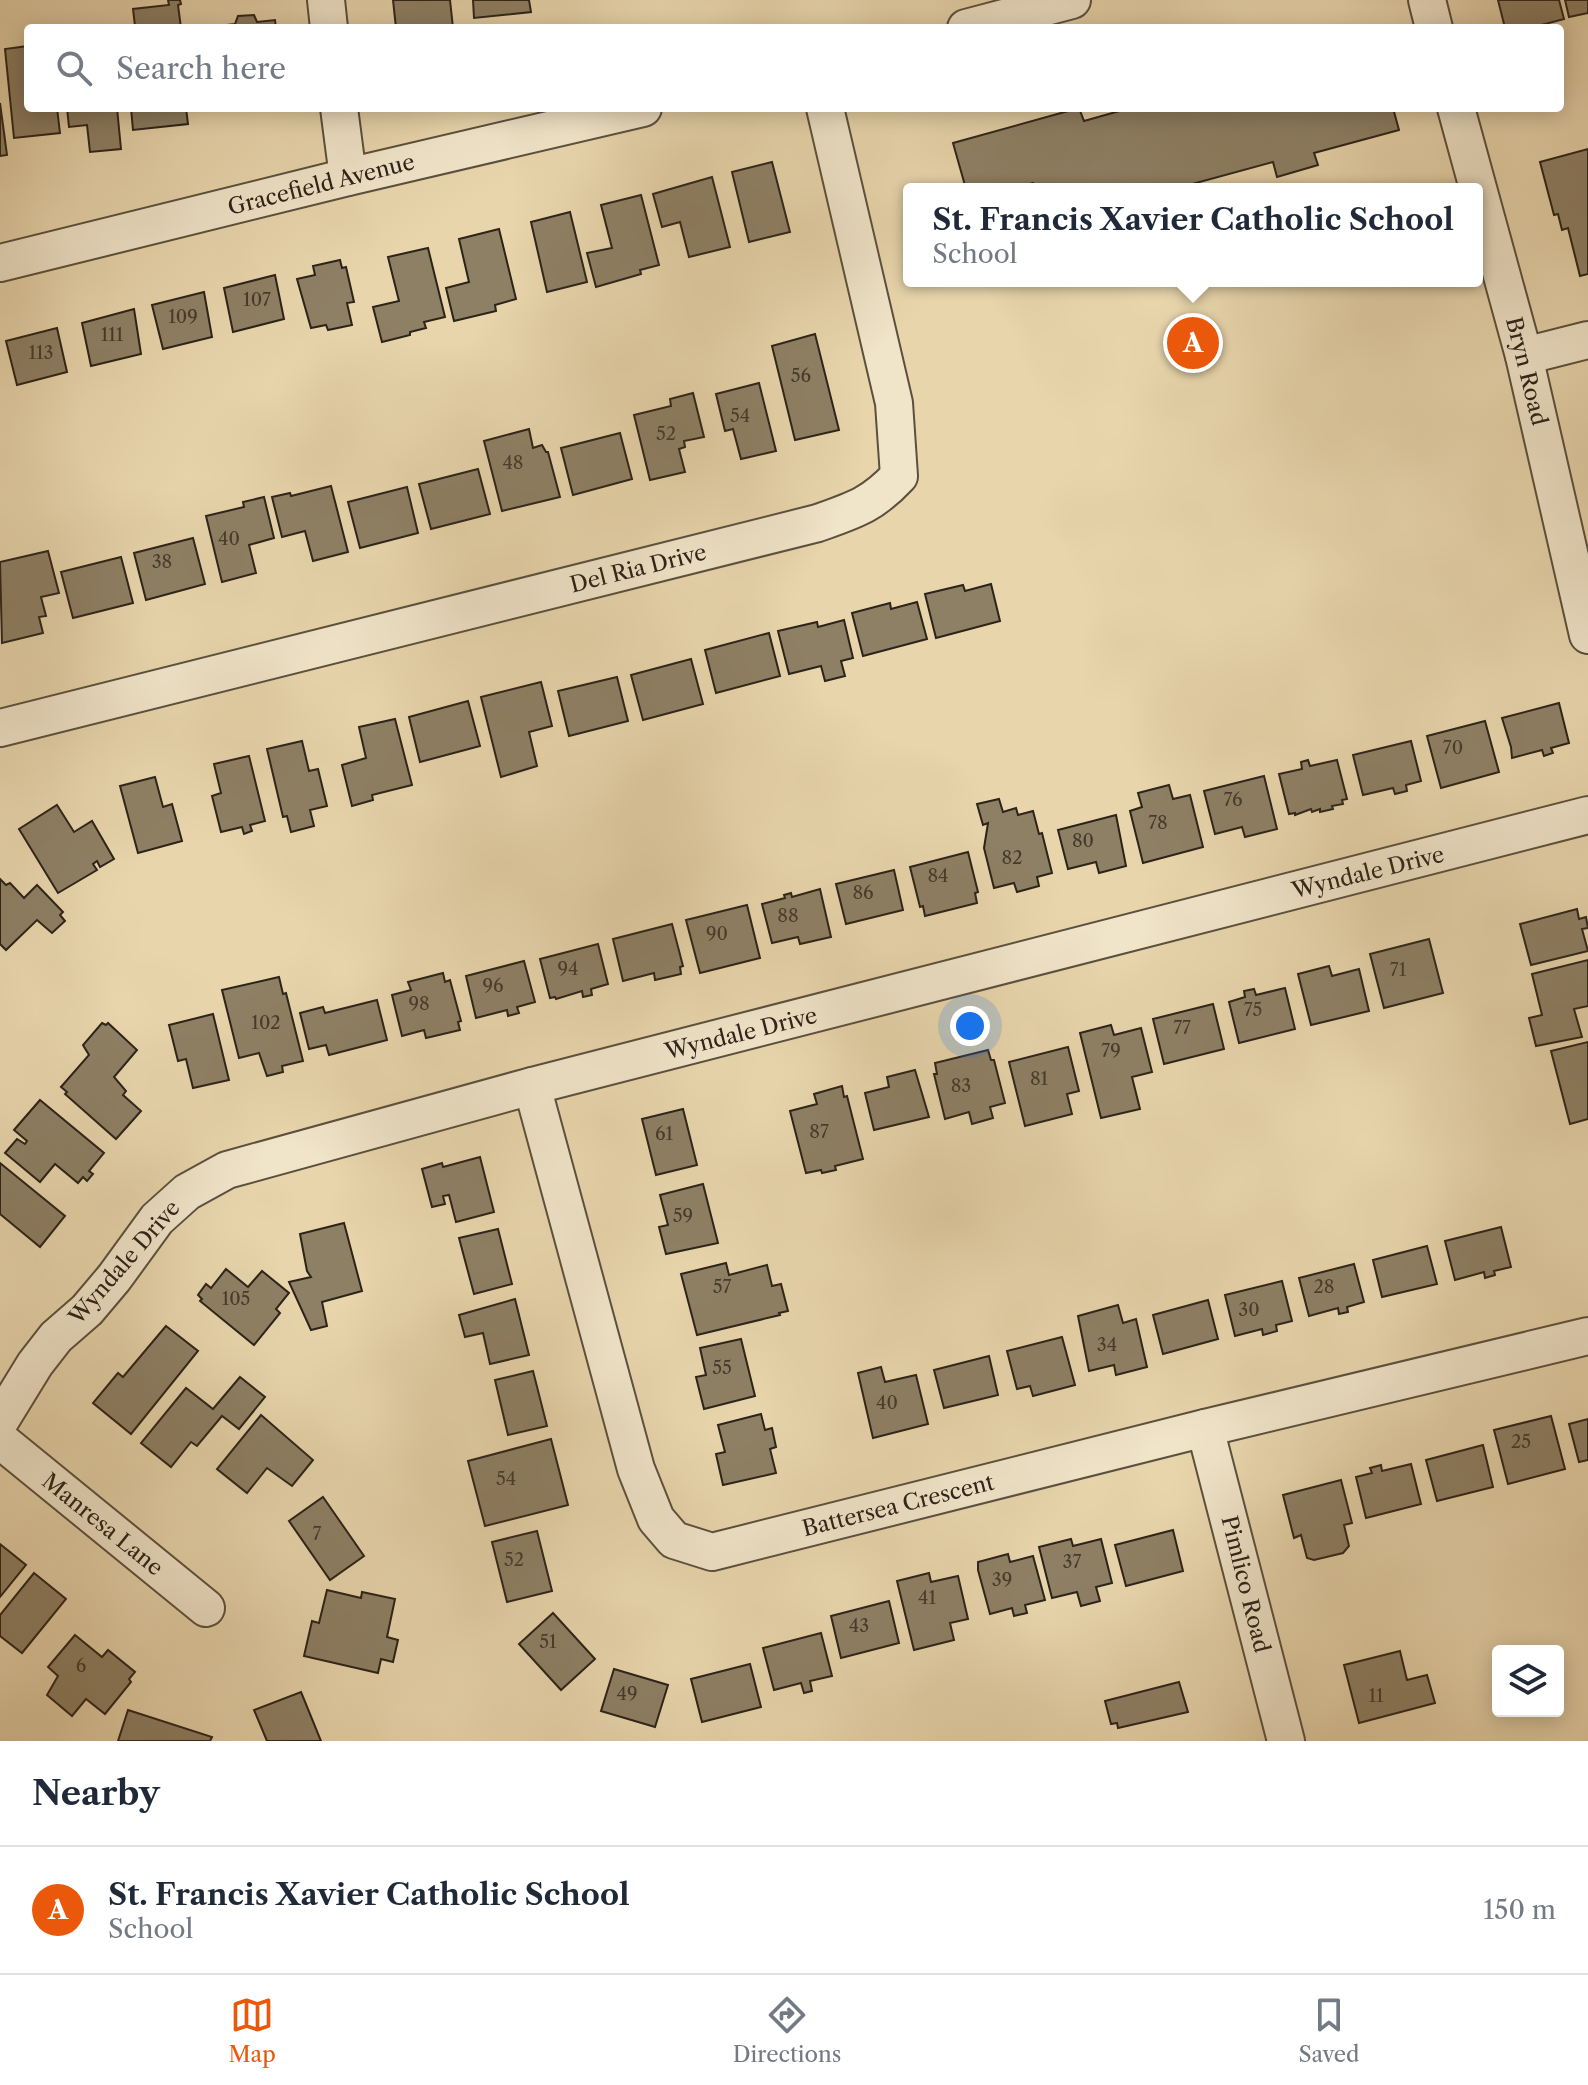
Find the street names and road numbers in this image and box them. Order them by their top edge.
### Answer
street label: Gracefield Avenue [225,148,417,221]
street label: Bryn Road [1500,314,1553,428]
street label: Del Ria Drive [567,538,709,598]
street label: Wyndale Drive [1288,841,1447,905]
street label: Wyndale Drive [661,1002,820,1066]
street label: Wyndale Drive [62,1195,186,1331]
street label: Manresa Lane [37,1467,169,1581]
street label: Battersea Crescent [800,1469,997,1542]
street label: Pimlico Road [1215,1513,1276,1655]

